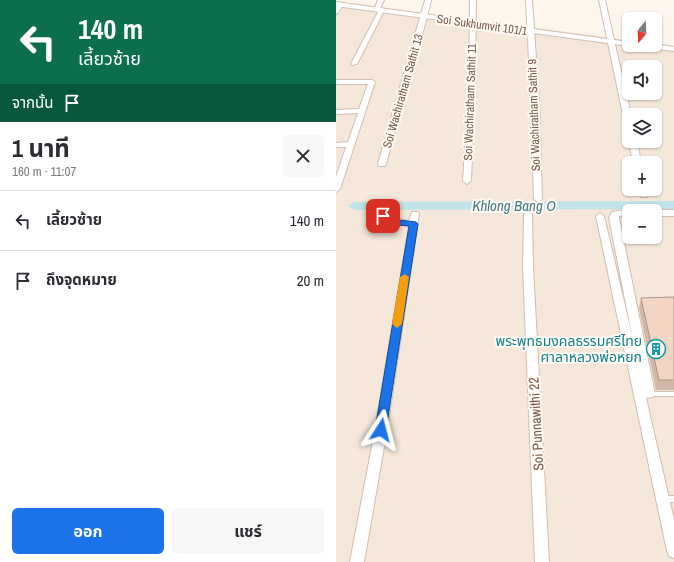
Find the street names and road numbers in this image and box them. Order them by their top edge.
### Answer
street label: Soi Sukhumvit 101/1 [436,11,529,39]
street label: Soi Wachiratham Sathit 13 [379,32,427,150]
street label: Soi Wachiratham Sathit 11 [460,43,480,161]
street label: Soi Wachiratham Sathit 9 [524,59,544,171]
street label: Soi Punnawithi 22 [525,377,547,471]

